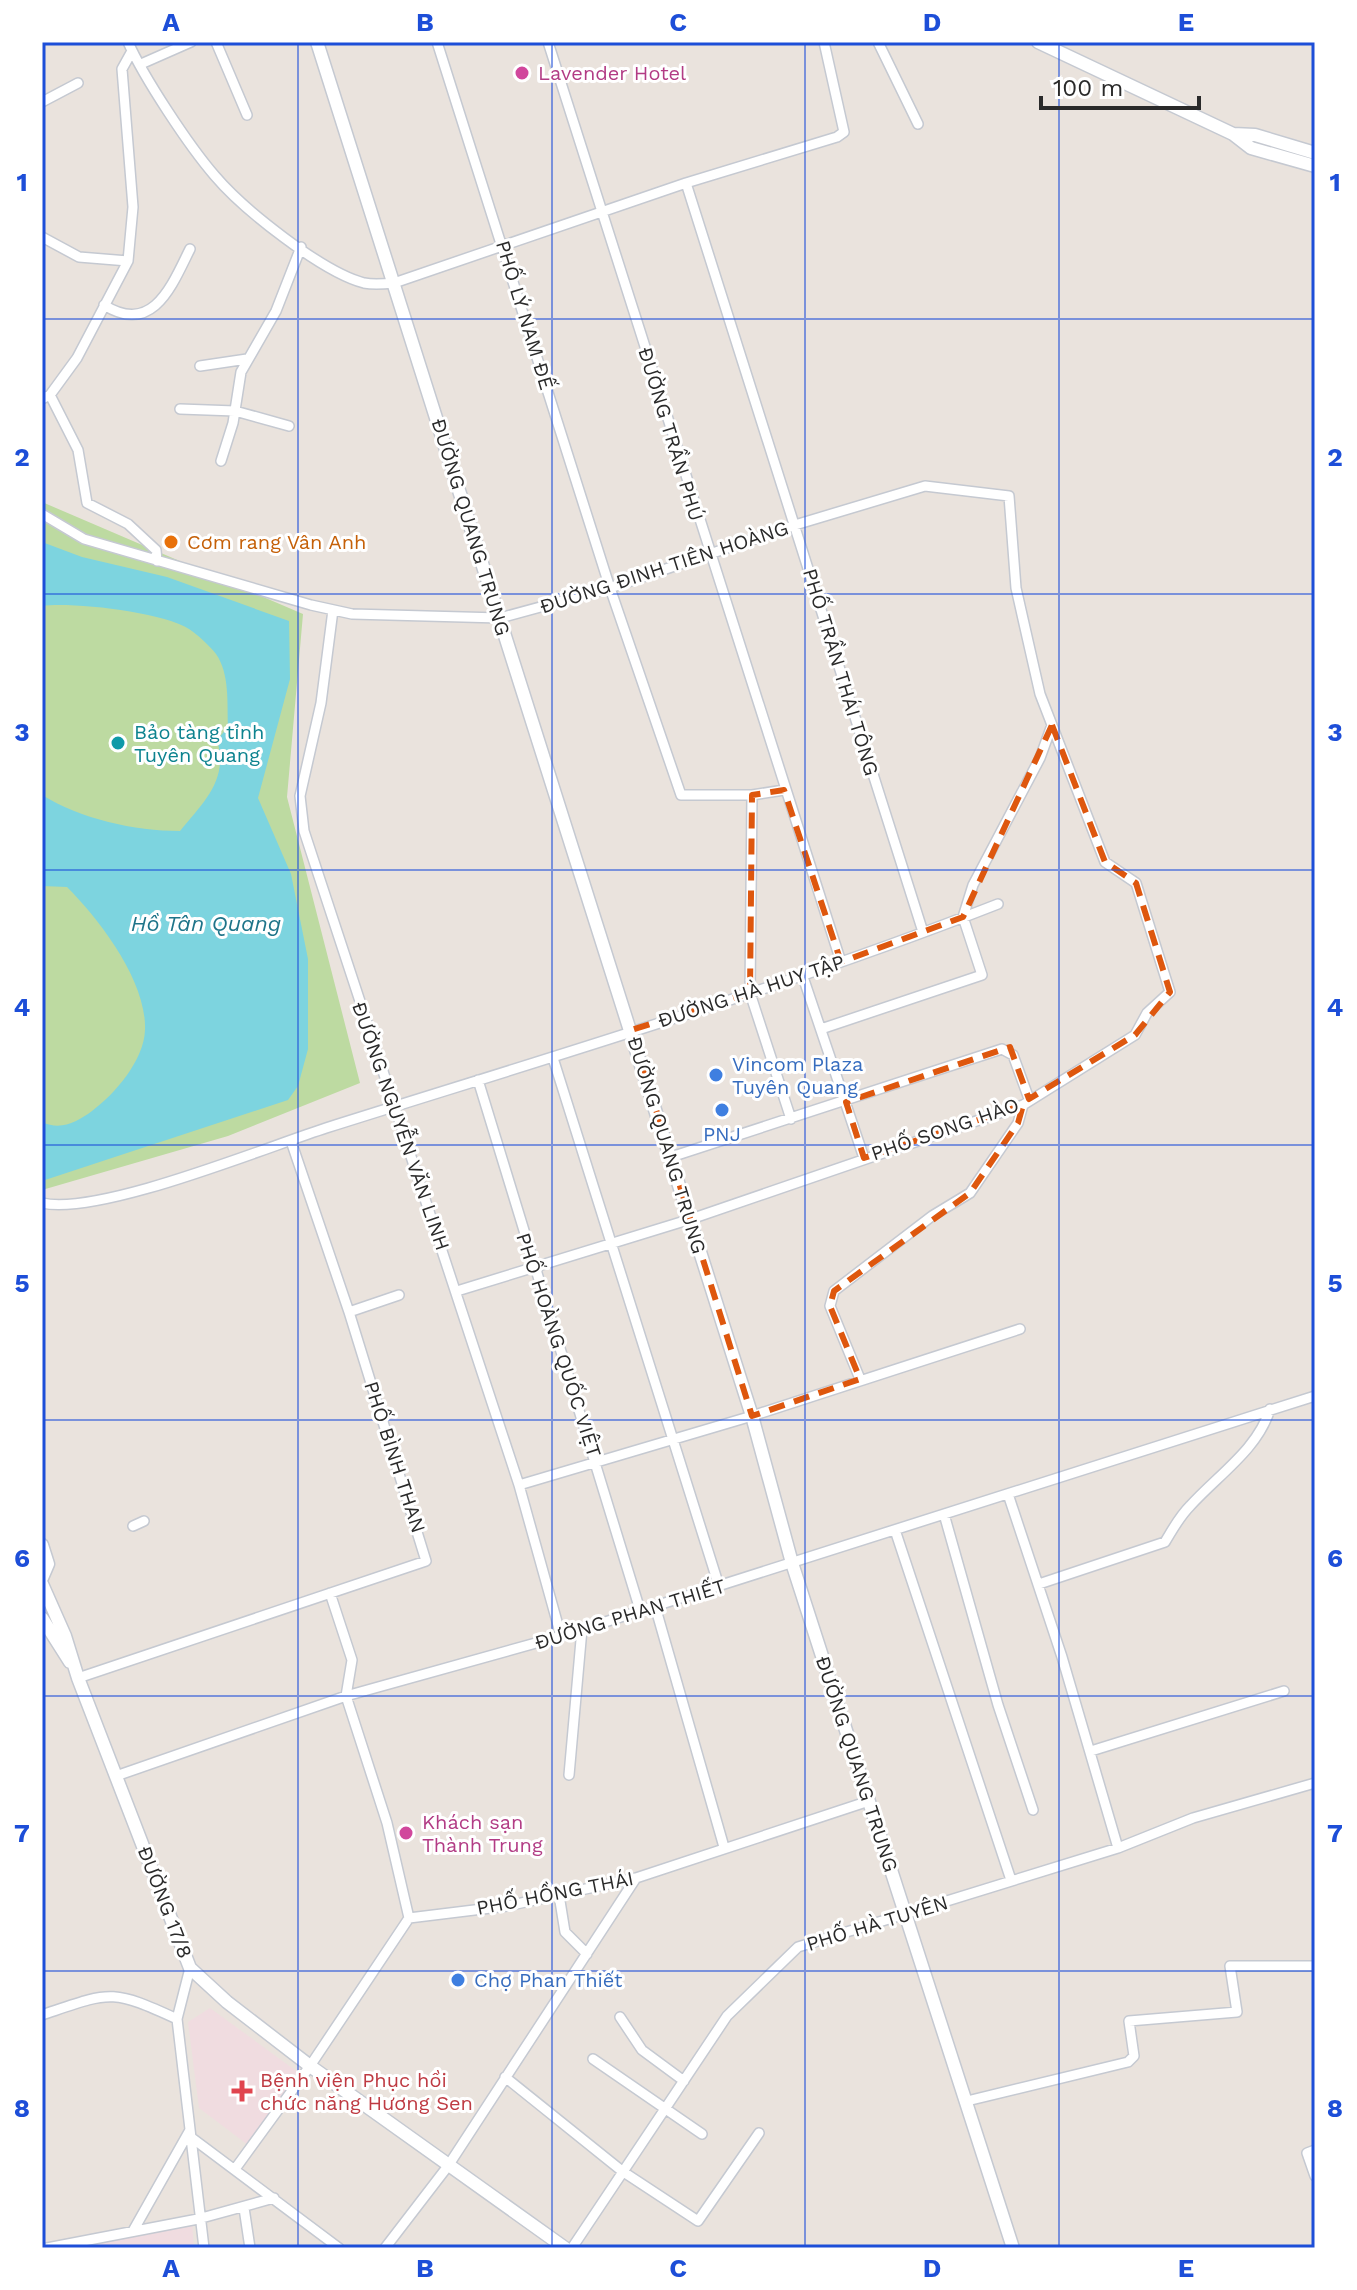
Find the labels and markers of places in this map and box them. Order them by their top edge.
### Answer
place label: Lavender Hotel [538,61,686,85]
marker: Lavender Hotel [513,64,531,82]
place label: Cơm rang Vân Anh [187,530,366,554]
marker: Cơm rang Vân Anh [162,533,180,551]
place label: Bảo tàng tỉnh Tuyên Quang [134,720,264,767]
marker: Bảo tàng tỉnh Tuyên Quang [109,734,127,752]
place label: Vincom Plaza Tuyên Quang [732,1052,863,1099]
marker: Vincom Plaza Tuyên Quang [707,1066,725,1084]
marker: PNJ [713,1101,731,1119]
place label: PNJ [703,1122,741,1146]
place label: Khách sạn Thành Trung [422,1810,543,1857]
marker: Khách sạn Thành Trung [397,1824,415,1842]
place label: Chợ Phan Thiết [474,1968,623,1992]
marker: Chợ Phan Thiết [449,1971,467,1989]
place label: Bệnh viện Phục hồi chức năng Hương Sen [260,2068,473,2115]
marker: Bệnh viện Phục hồi chức năng Hương Sen [231,2080,253,2102]

